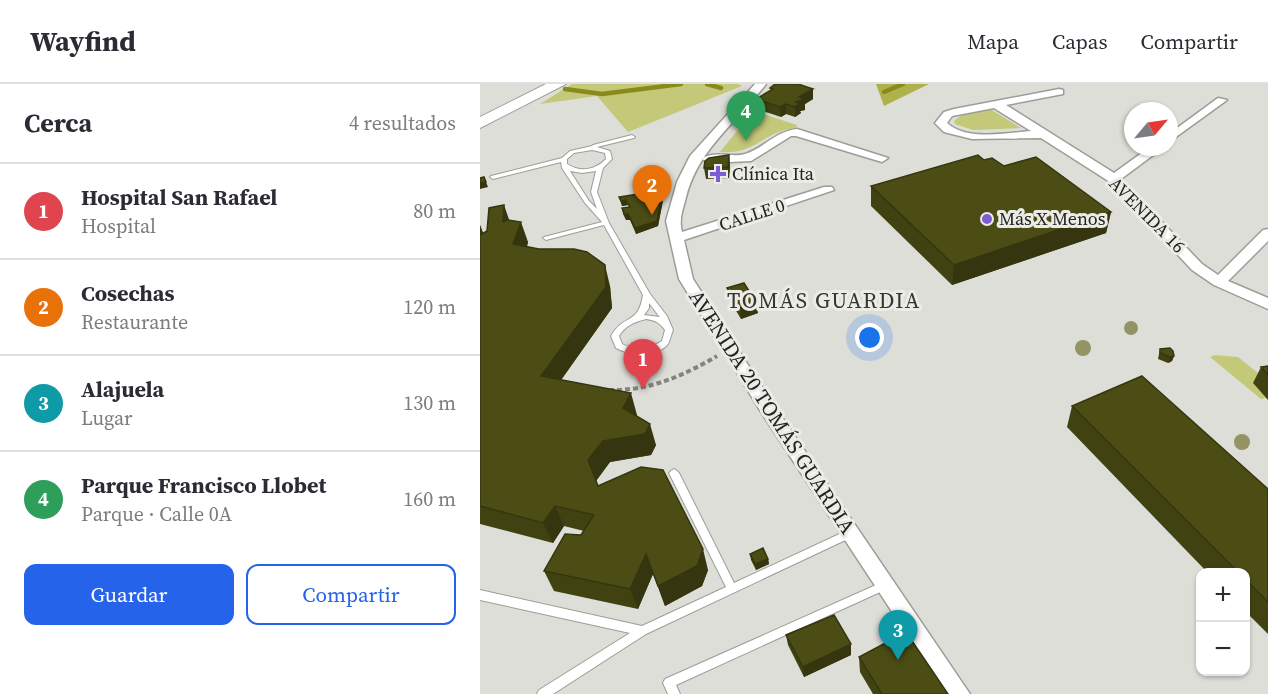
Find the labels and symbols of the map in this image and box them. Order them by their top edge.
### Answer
pin: 4 [726,92,766,141]
north arrow [1124,102,1178,156]
place label: Clínica Ita [732,161,815,186]
marker: Clínica Ita [709,165,727,183]
pin: 2 [632,166,672,215]
street label: AVENIDA 16 [1104,171,1191,258]
street label: CALLE 0 [716,192,788,237]
place label: Más X Menos [999,206,1106,231]
marker: Más X Menos [980,212,994,226]
street label: AVENIDA 20 TOMÁS GUARDIA [682,284,862,539]
district label: TOMÁS GUARDIA [727,285,921,315]
your location [855,323,884,352]
pin: 1 [624,340,662,389]
pin: 3 [878,610,918,660]

